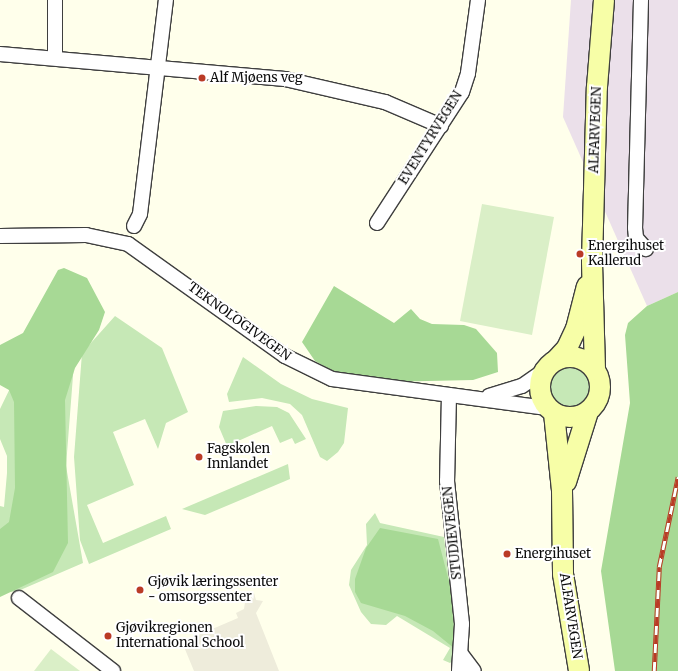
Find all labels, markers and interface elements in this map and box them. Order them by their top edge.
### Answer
place label: Alf Mjøens veg [210,70,303,86]
marker: Alf Mjøens veg [197,73,207,83]
street label: ALFARVEGEN [587,86,605,174]
street label: EVENTYRVEGEN [396,88,466,188]
place label: Energihuset Kallerud [588,239,664,270]
marker: Energihuset Kallerud [575,249,585,259]
street label: TEKNOLOGIVEGEN [185,279,293,365]
place label: Fagskolen Innlandet [207,442,270,473]
marker: Fagskolen Innlandet [194,452,204,462]
street label: STUDIEVEGEN [440,485,466,581]
place label: Energihuset [515,546,591,562]
marker: Energihuset [502,549,512,559]
street label: ALFARVEGEN [556,572,584,660]
place label: Gjøvik læringssenter - omsorgssenter [148,575,278,606]
marker: Gjøvik læringssenter - omsorgssenter [135,585,145,595]
place label: Gjøvikregionen International School [116,621,244,652]
marker: Gjøvikregionen International School [103,631,113,641]

